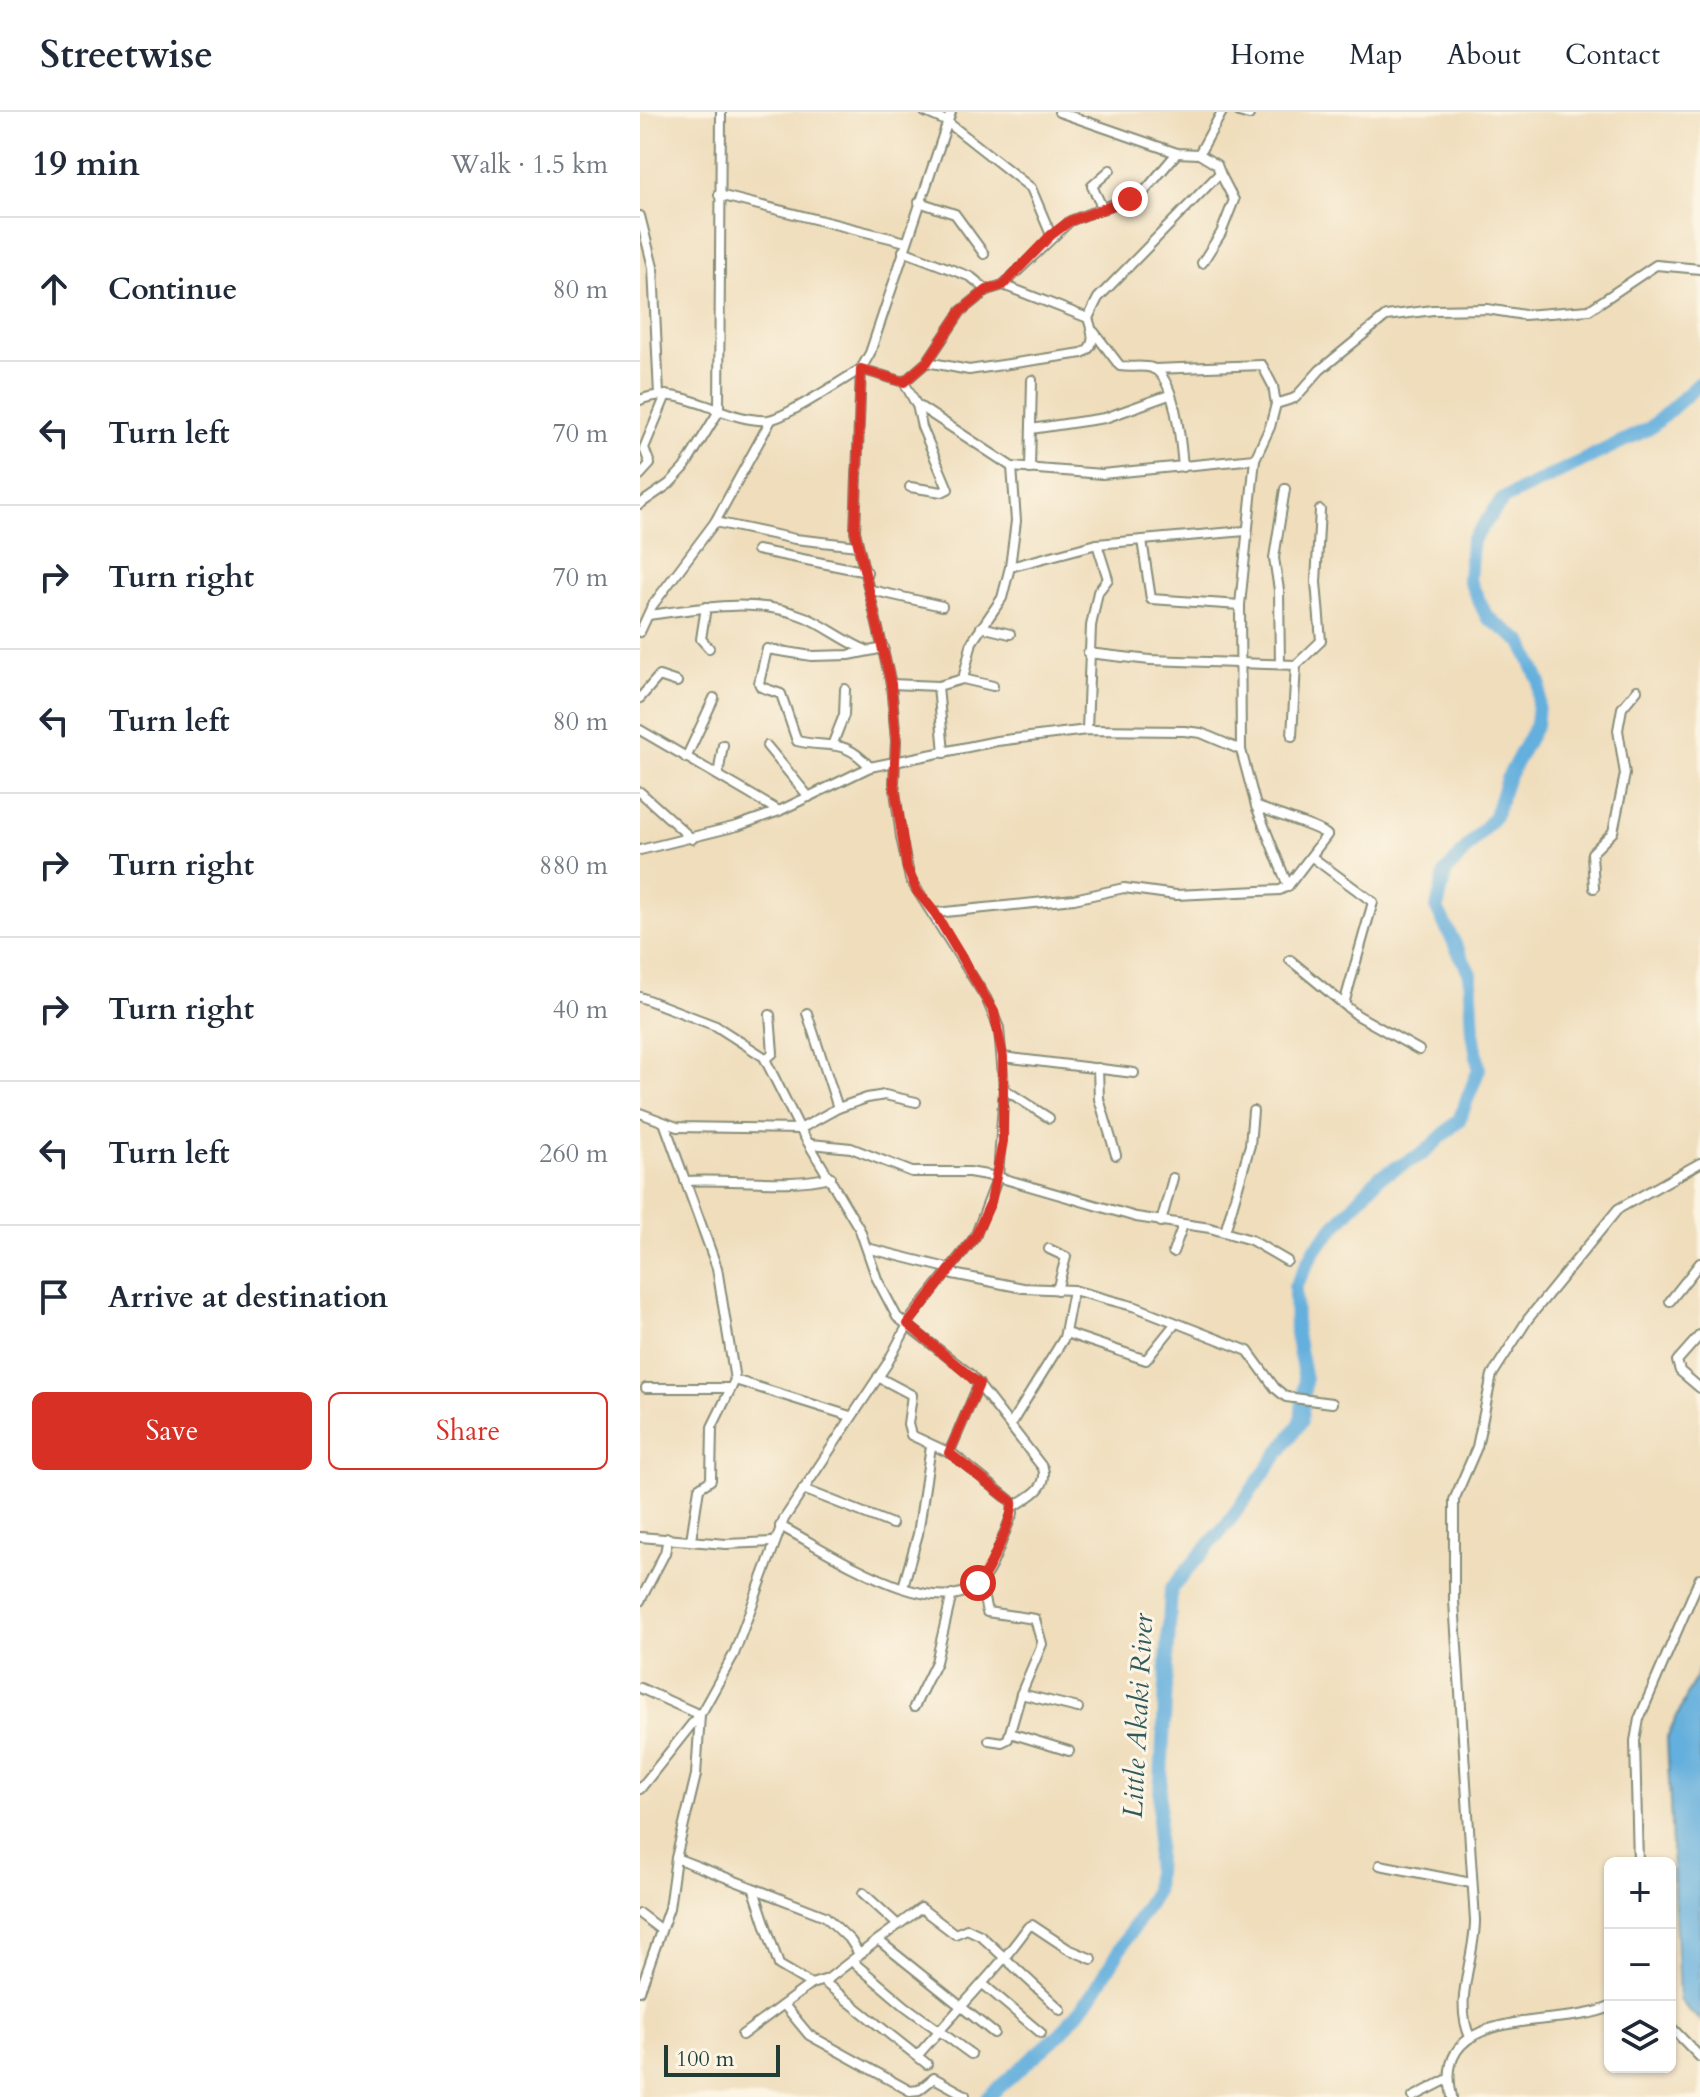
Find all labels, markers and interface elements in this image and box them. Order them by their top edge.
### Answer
text: Streetwise [40,29,213,81]
text: Home [1230,36,1305,74]
text: Map [1349,36,1403,74]
text: About [1447,36,1521,74]
text: Contact [1565,36,1660,74]
text: 19 min [32,141,140,187]
text: Walk · 1.5 km [451,147,608,182]
route end [1112,181,1148,217]
icon: ahead [32,267,76,311]
text: Continue [108,269,237,310]
text: 80 m [552,272,608,307]
icon: left [32,411,76,455]
text: Turn left [108,413,230,454]
text: 70 m [552,416,608,451]
icon: right [32,555,76,599]
text: Turn right [108,557,254,598]
text: 70 m [552,560,608,595]
icon: left [32,699,76,743]
text: Turn left [108,701,230,742]
text: 80 m [552,704,608,739]
icon: right [32,843,76,887]
text: Turn right [108,845,254,886]
text: 880 m [539,848,608,883]
icon: right [32,987,76,1031]
text: Turn right [108,989,254,1030]
text: 40 m [552,992,608,1027]
icon: left [32,1131,76,1175]
text: Turn left [108,1133,230,1174]
text: 260 m [539,1136,608,1171]
icon: arrive [32,1275,76,1319]
text: Arrive at destination [108,1277,388,1318]
button: Save [32,1392,312,1470]
button: Share [328,1392,608,1470]
route start [960,1565,996,1601]
water label: Little Akaki River [1114,1612,1162,1819]
map controls [1604,1857,1676,2073]
button: + [1604,1857,1676,1929]
button: − [1604,1929,1676,2001]
button: layers [1604,2001,1676,2073]
scale bar [664,2041,780,2077]
text: 100 m [676,2044,734,2074]

